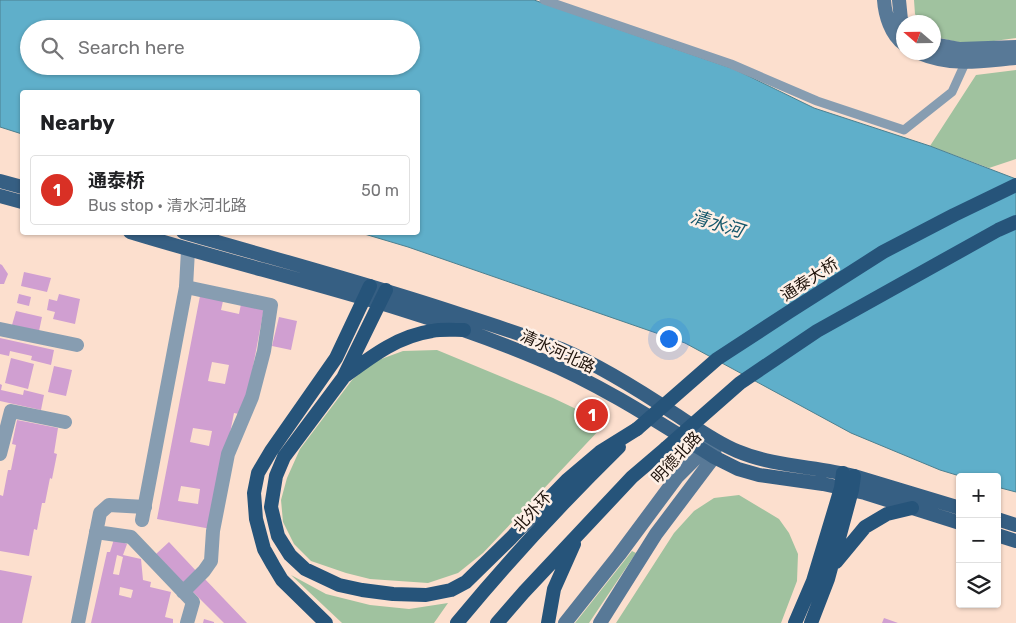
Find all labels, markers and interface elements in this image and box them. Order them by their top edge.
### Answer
north arrow [896,15,941,60]
search box [20,20,420,75]
icon: search [38,34,66,62]
text: Search here [78,36,185,59]
text: Nearby [40,110,115,135]
text: 通泰桥 [88,169,145,192]
text: 1 [53,181,61,200]
text: 50 m [361,181,399,200]
text: Bus stop · 清水河北路 [88,196,247,215]
water label: 清水河 [688,206,749,243]
street label: 通泰大桥 [777,254,841,305]
street label: 清水河北路 [518,326,598,377]
your location [656,326,682,352]
pin: 1 [576,396,608,434]
street label: 明德北路 [648,427,705,487]
map controls [956,473,1001,608]
button: + [956,473,1001,518]
street label: 北外环 [509,487,556,535]
button: − [956,518,1001,563]
button: layers [956,563,1001,608]

